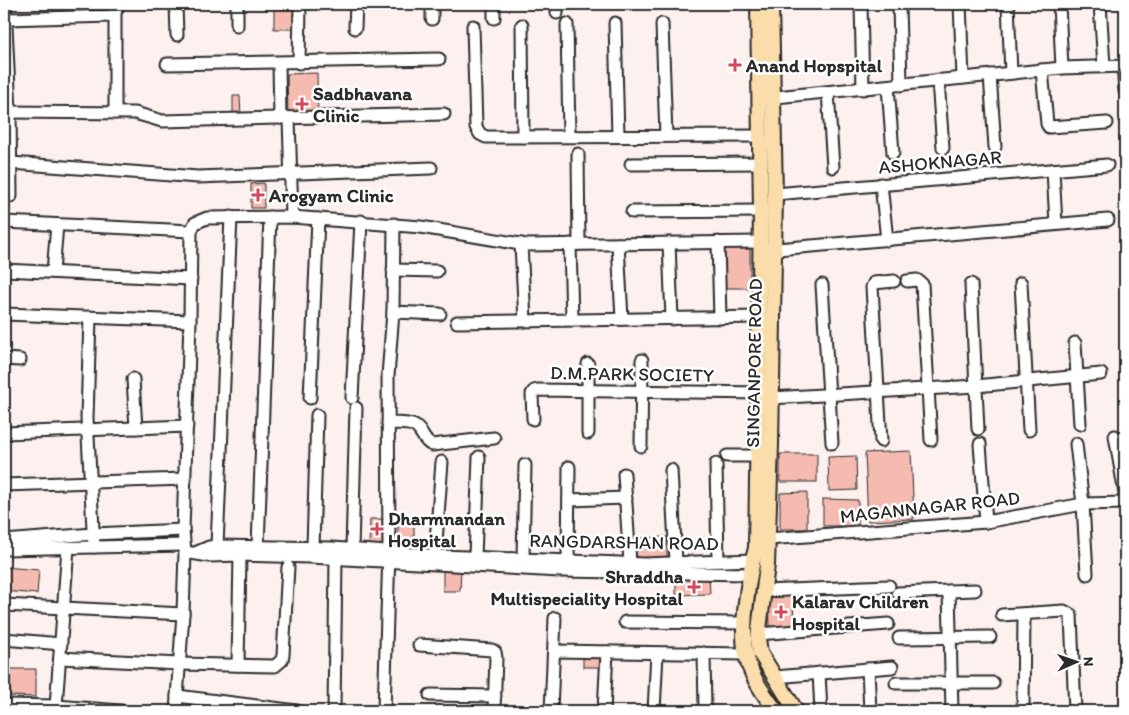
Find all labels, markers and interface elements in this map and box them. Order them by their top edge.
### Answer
place label: Anand Hopspital [745,54,883,77]
marker: Anand Hopspital [728,58,742,72]
place label: Sadbhavana Clinic [313,82,413,127]
marker: Sadbhavana Clinic [295,97,309,111]
street label: ASHOKNAGAR [877,145,1003,179]
place label: Arogyam Clinic [268,184,394,207]
marker: Arogyam Clinic [251,188,265,202]
street label: SINGANPORE ROAD [741,278,767,448]
street label: D.M.PARK SOCIETY [550,361,714,387]
street label: MAGANNAGAR ROAD [839,486,1021,528]
place label: Dharmnandan Hospital [388,507,505,552]
marker: Dharmnandan Hospital [370,522,384,536]
street label: RANGDARSHAN ROAD [529,529,719,555]
place label: Shraddha Multispeciality Hospital [490,565,684,610]
marker: Shraddha Multispeciality Hospital [687,580,701,594]
place label: Kalarav Children Hospital [792,590,929,635]
marker: Kalarav Children Hospital [774,605,788,619]
north arrow [1052,638,1102,688]
text: N [1080,657,1097,667]

